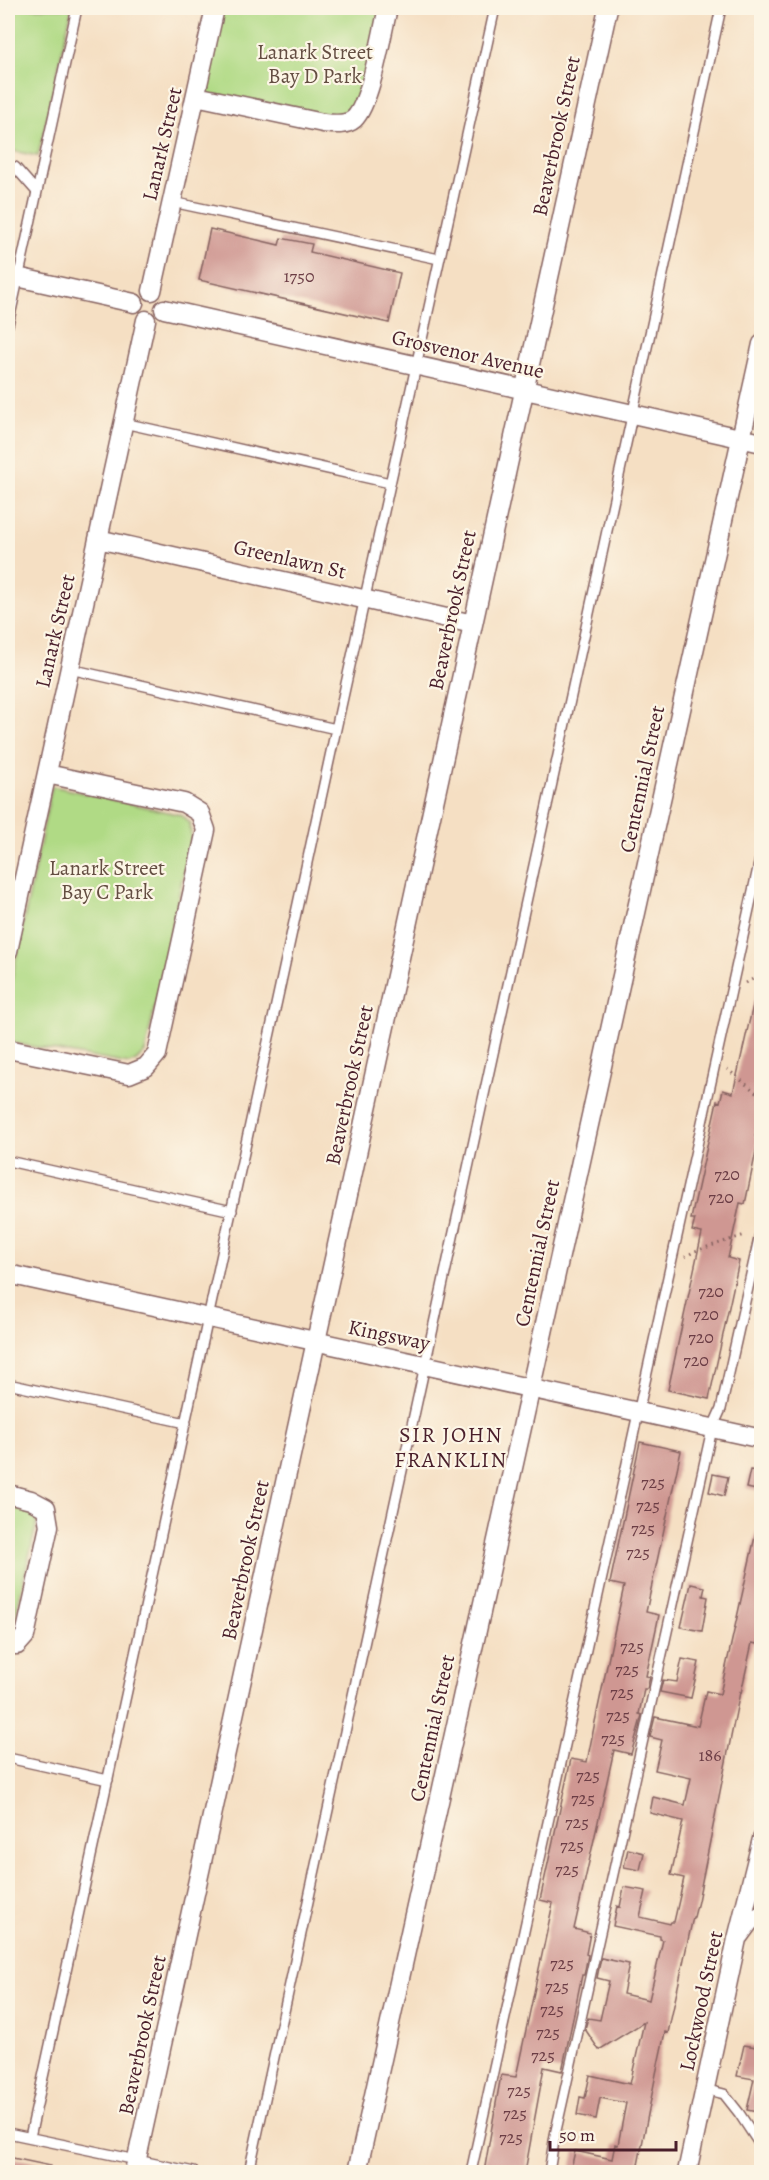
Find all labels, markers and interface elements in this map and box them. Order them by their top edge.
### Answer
park label: Lanark Street Bay D Park [257,38,373,90]
street label: Beaverbrook Street [525,53,587,219]
street label: Lanark Street [135,84,189,204]
house number: 1750 [283,264,315,288]
street label: Grosvenor Avenue [389,323,547,385]
street label: Beaverbrook Street [421,527,483,693]
street label: Greenlawn St [231,532,349,586]
street label: Lanark Street [28,571,82,691]
street label: Centennial Street [613,703,671,855]
park label: Lanark Street Bay C Park [49,854,165,906]
street label: Beaverbrook Street [318,1002,380,1168]
house number: 720 [714,1162,740,1186]
street label: Centennial Street [508,1177,566,1329]
house number: 720 [708,1185,734,1209]
house number: 720 [698,1279,724,1303]
house number: 720 [693,1302,719,1326]
street label: Kingsway [346,1313,433,1357]
house number: 720 [688,1325,714,1349]
house number: 720 [683,1348,709,1372]
district label: SIR JOHN FRANKLIN [394,1420,508,1475]
house number: 725 [641,1470,665,1494]
street label: Beaverbrook Street [214,1477,276,1643]
house number: 725 [636,1493,660,1517]
house number: 725 [631,1516,655,1540]
house number: 725 [626,1540,650,1564]
house number: 725 [620,1634,644,1658]
street label: Centennial Street [403,1652,461,1804]
house number: 725 [615,1657,639,1681]
house number: 725 [610,1680,634,1704]
house number: 725 [606,1703,630,1727]
house number: 725 [601,1726,625,1750]
house number: 186 [698,1743,722,1767]
house number: 725 [576,1763,600,1787]
house number: 725 [571,1786,595,1810]
house number: 725 [565,1810,589,1834]
house number: 725 [560,1833,584,1857]
house number: 725 [555,1857,579,1881]
street label: Lockwood Street [672,1928,730,2074]
house number: 725 [550,1951,574,1975]
street label: Beaverbrook Street [111,1952,173,2118]
house number: 725 [545,1974,569,1998]
house number: 725 [540,1997,564,2021]
house number: 725 [536,2020,560,2044]
house number: 725 [531,2043,555,2067]
house number: 725 [507,2078,531,2102]
house number: 725 [503,2101,527,2125]
scale bar [550,2114,676,2152]
text: 50 m [559,2123,595,2147]
house number: 725 [499,2125,523,2149]

